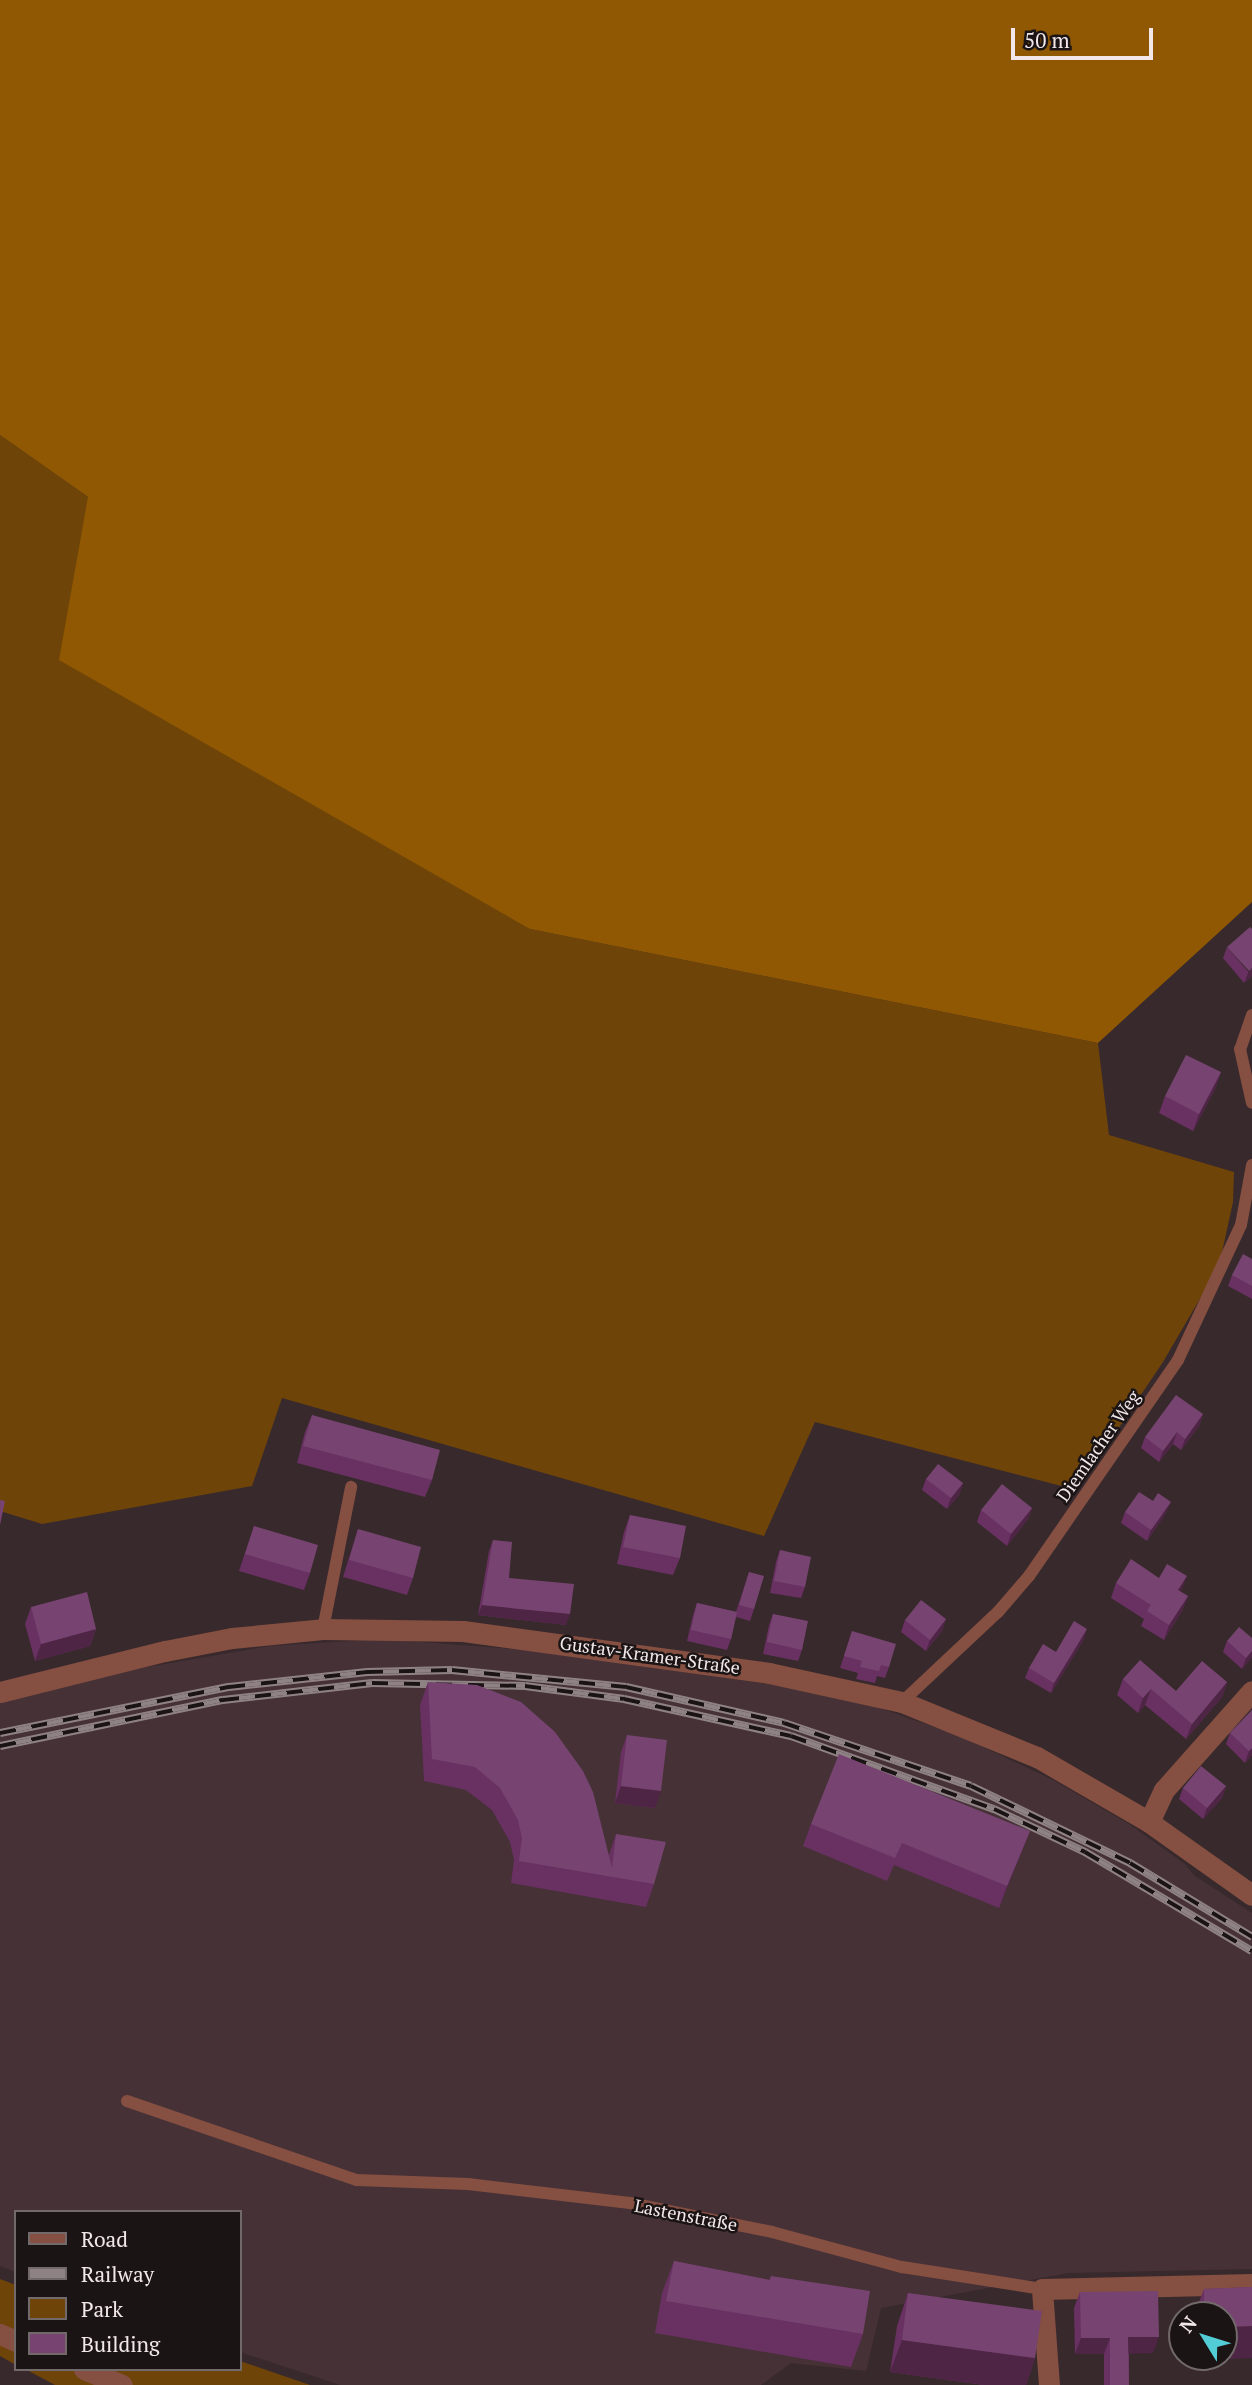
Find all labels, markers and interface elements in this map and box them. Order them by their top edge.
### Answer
scale bar [1014,14,1156,58]
text: 50 m [1024,26,1070,54]
street label: Diemlacher Weg [1052,1386,1144,1506]
street label: Gustav-Kramer-Straße [559,1632,741,1678]
street label: Lastenstraße [633,2194,739,2236]
legend [14,2210,242,2371]
text: Road [81,2225,128,2253]
text: Railway [81,2260,154,2288]
text: Park [81,2295,123,2323]
north arrow [1168,2301,1238,2371]
text: N [1173,2311,1202,2337]
text: Building [81,2330,160,2358]

